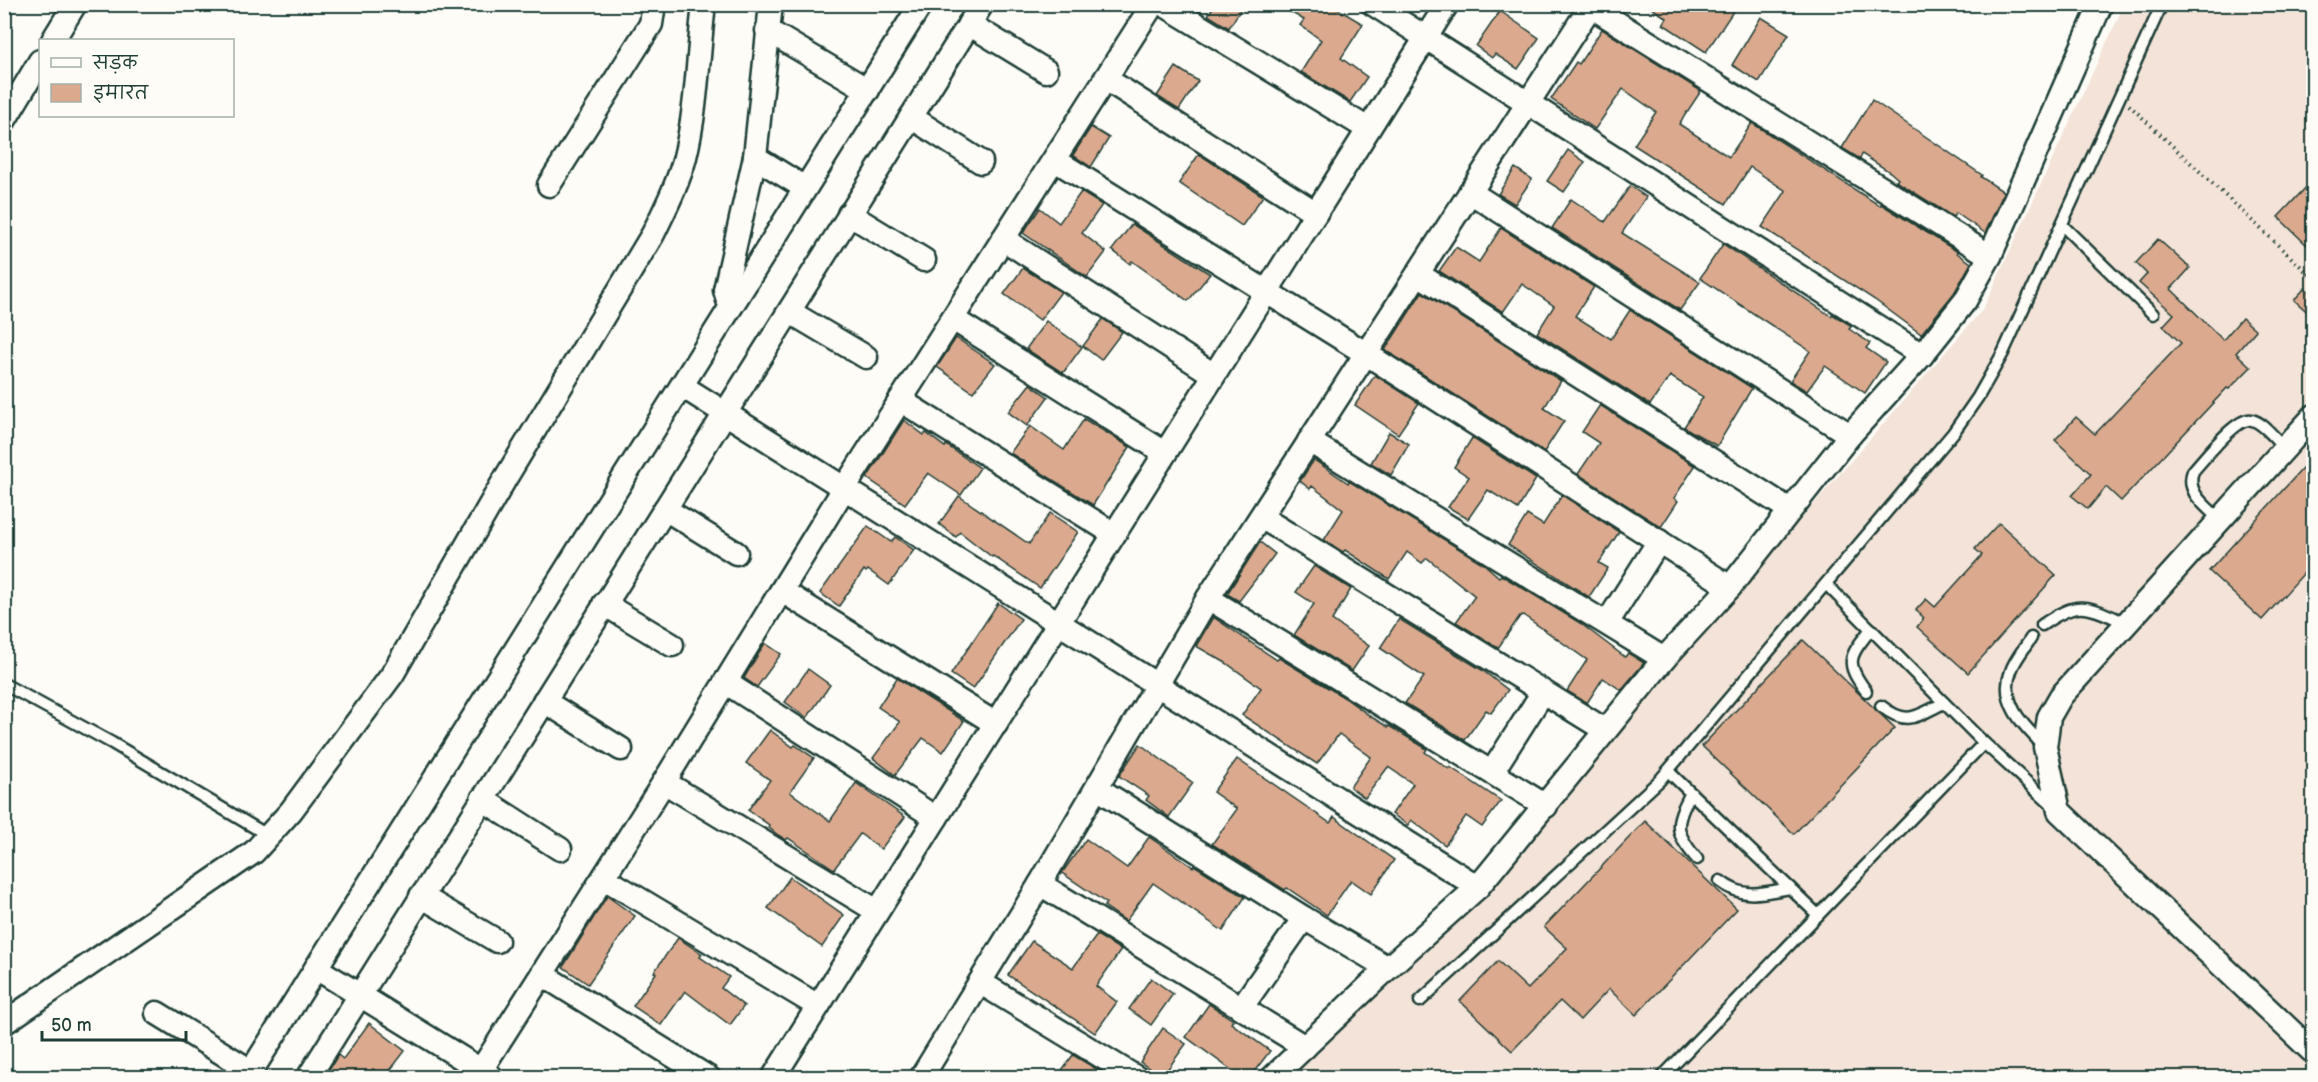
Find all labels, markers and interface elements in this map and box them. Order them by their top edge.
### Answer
legend [39,39,234,117]
text: सड़क [92,53,138,74]
text: इमारत [93,83,149,104]
scale bar [42,1004,186,1042]
text: 50 m [51,1015,92,1036]

